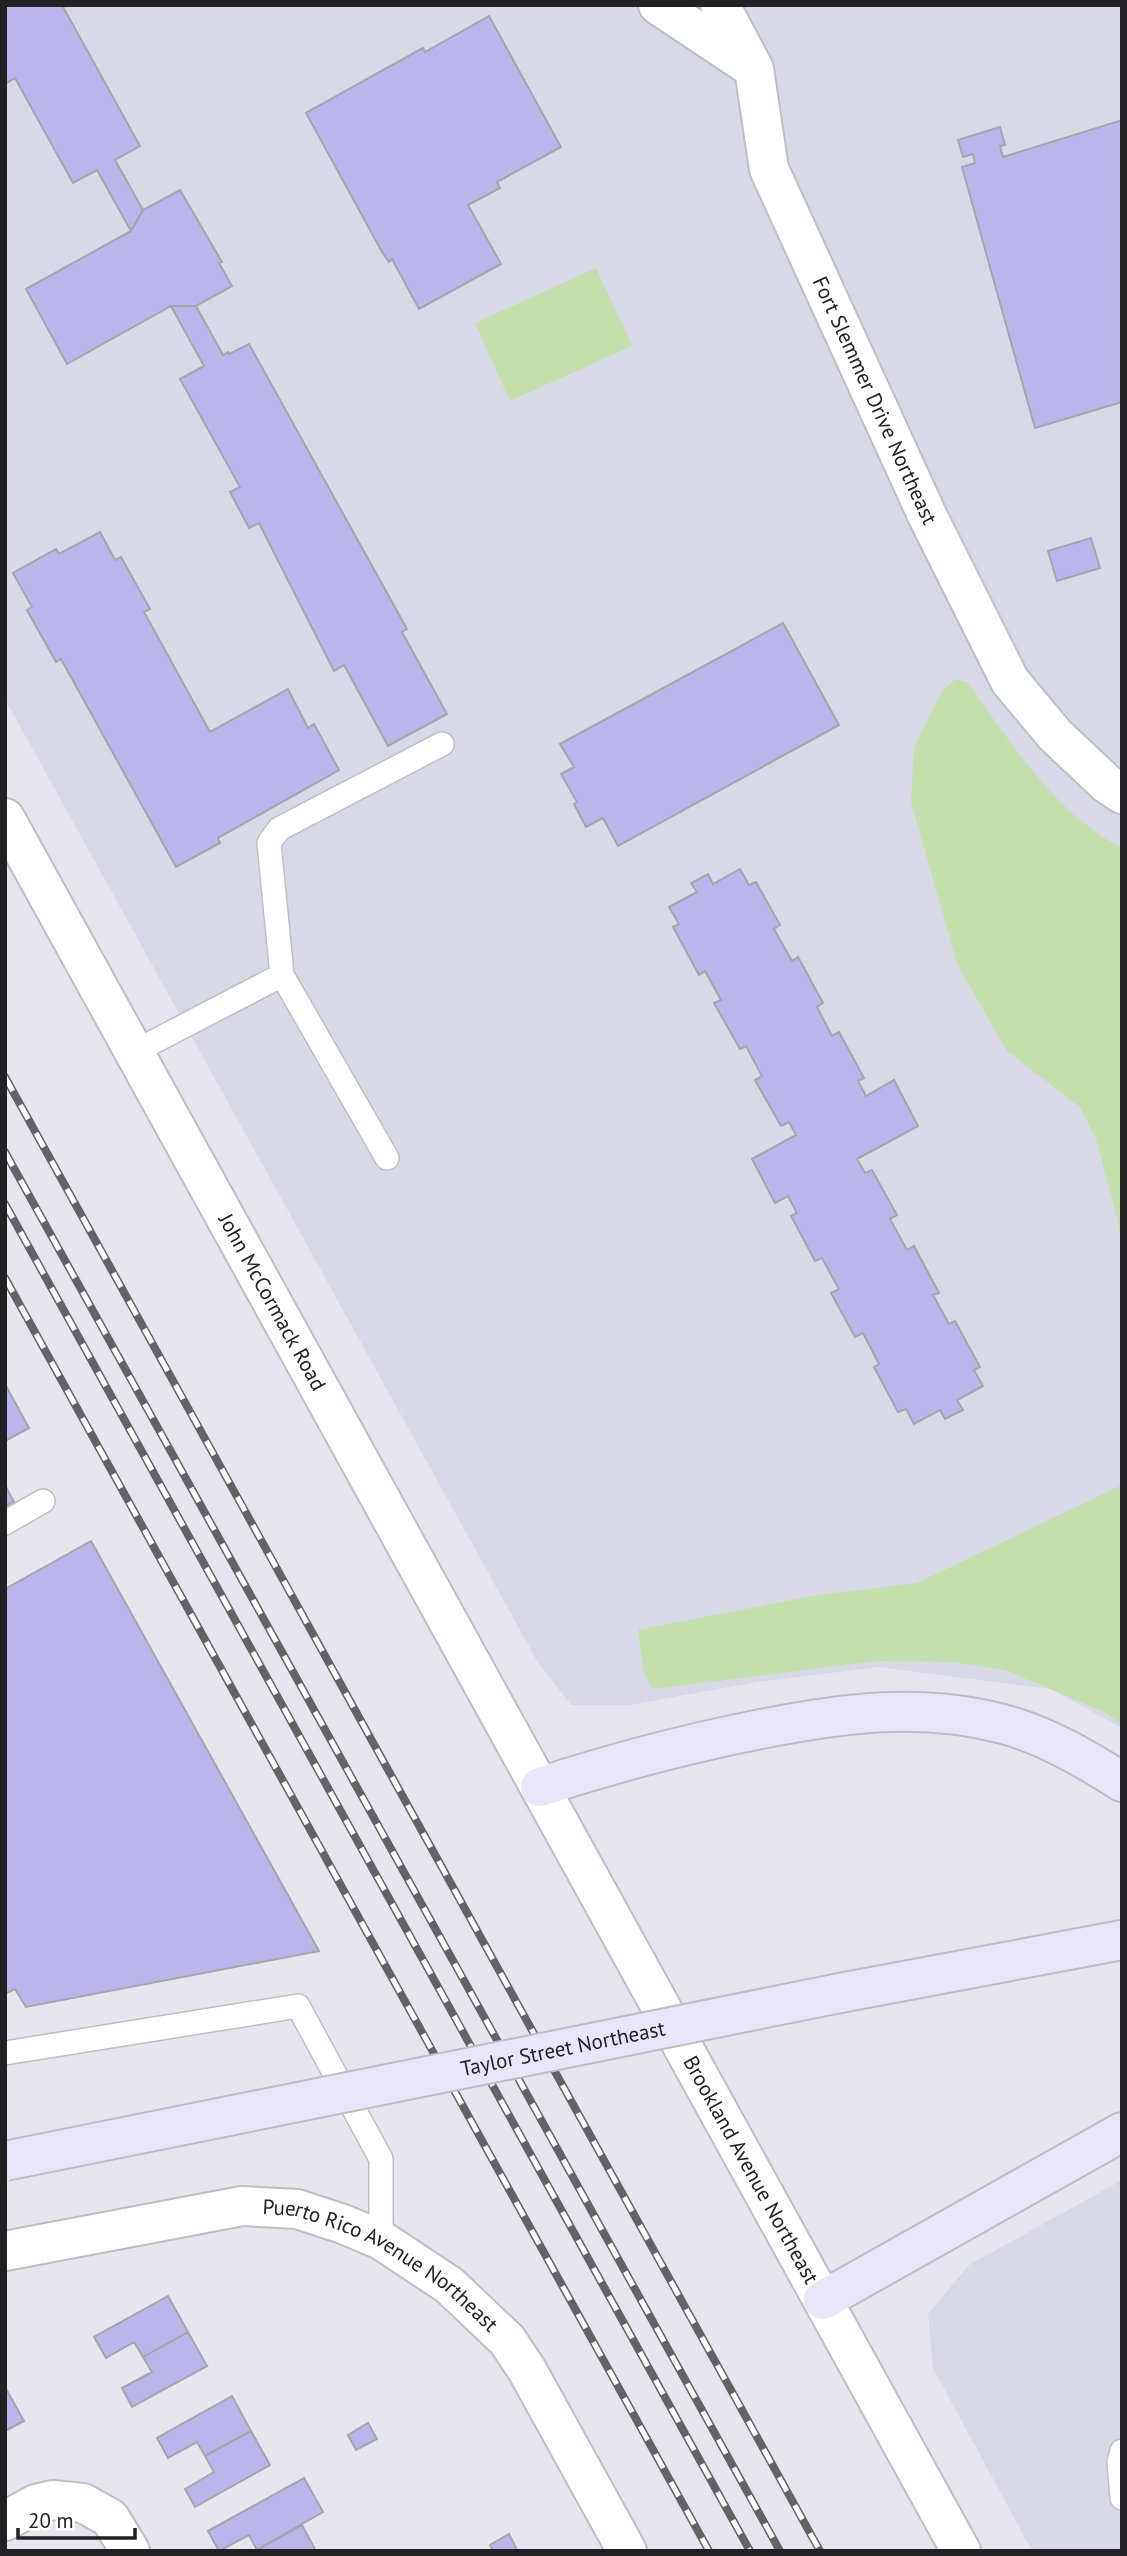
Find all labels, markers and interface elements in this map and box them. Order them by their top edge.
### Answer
street label: Fort Slemmer Drive Northeast [807,272,944,529]
street label: John McCormack Road [212,1208,332,1395]
street label: Taylor Street Northeast [458,2015,667,2082]
street label: Brookland Avenue Northeast [677,2051,825,2288]
street label: Puerto Rico Avenue Northeast [262,2193,504,2337]
scale bar [18,2496,135,2540]
text: 20 m [28,2507,74,2534]

